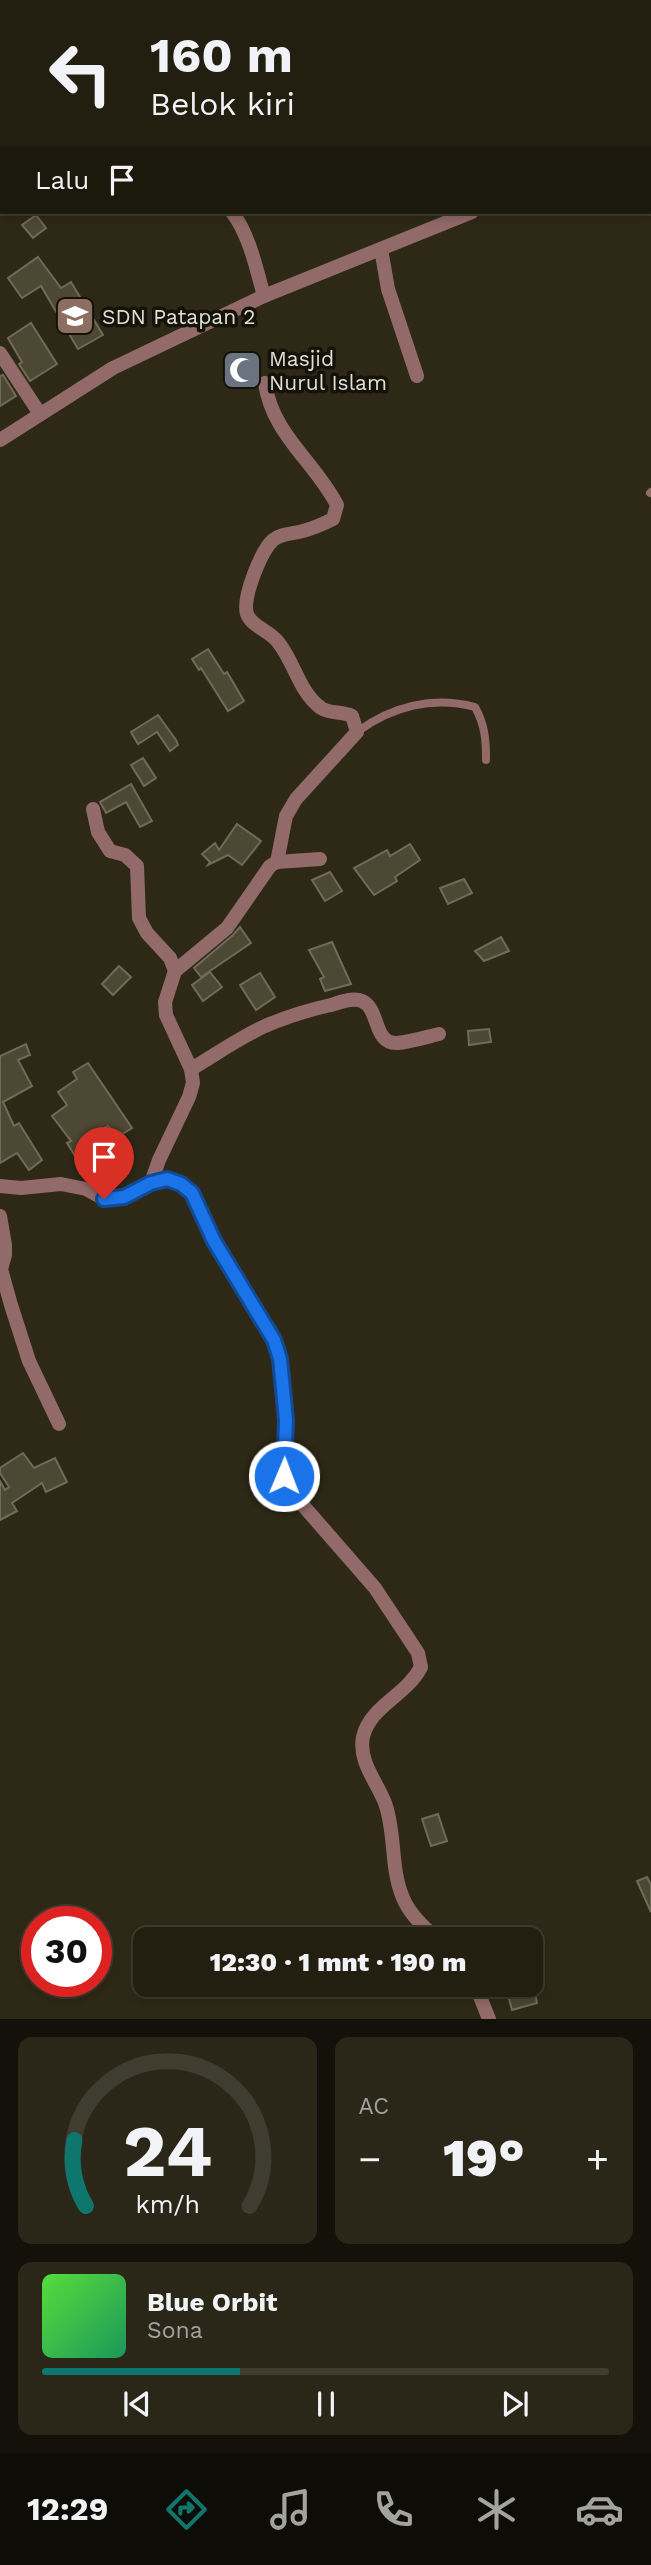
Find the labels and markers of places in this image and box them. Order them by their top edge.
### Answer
school or university icon: SDN Patapan 2 [54,295,96,337]
place label: SDN Patapan 2 [102,304,256,329]
place label: Masjid Nurul Islam [269,346,387,395]
mosque icon: Masjid Nurul Islam [221,349,263,391]
pin [74,1127,134,1199]

